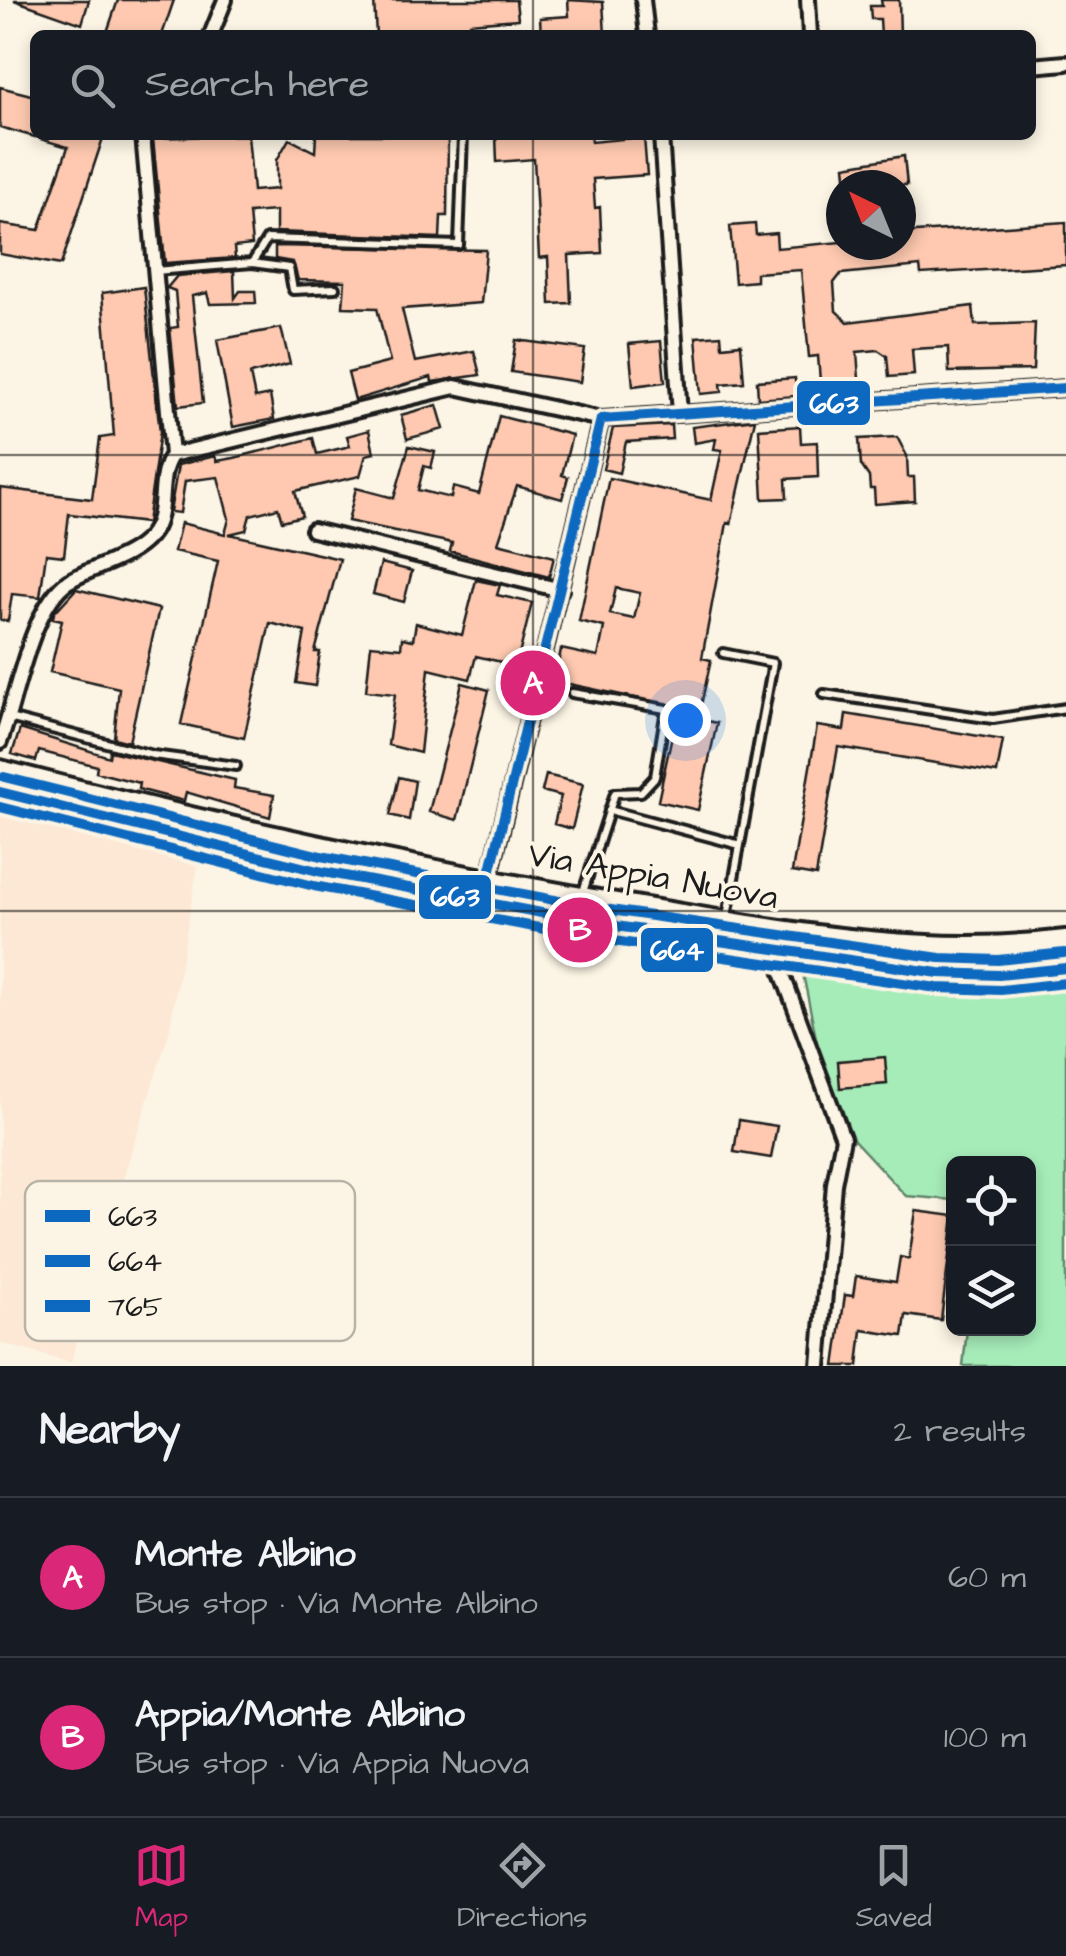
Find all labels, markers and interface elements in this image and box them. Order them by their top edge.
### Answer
search box [30,30,1036,140]
icon: search [65,58,120,113]
text: Search here [145,59,369,111]
north arrow [826,170,916,260]
line badge: 663 [795,379,872,427]
text: 663 [809,385,859,424]
pin: A [500,646,566,720]
your location [660,695,711,746]
street label: Via Appia Nuova [524,830,782,922]
line badge: 663 [417,873,493,921]
text: 663 [430,878,480,917]
pin: B [548,892,612,968]
line badge: 664 [639,926,715,974]
text: 664 [650,932,705,971]
map controls [946,1156,1036,1336]
button: locate [946,1156,1036,1246]
legend [25,1181,355,1341]
text: 663 [108,1198,157,1237]
text: 664 [108,1243,162,1282]
button: layers [946,1246,1036,1336]
text: 765 [108,1288,163,1327]
text: Nearby [40,1402,180,1460]
text: 2 results [894,1409,1026,1454]
text: Monte Albino [135,1529,356,1581]
text: A [62,1555,83,1600]
text: 60 m [948,1555,1026,1600]
text: Bus stop · Via Monte Albino [135,1581,538,1626]
text: Appia/Monte Albino [135,1689,465,1741]
text: B [61,1715,84,1760]
text: 100 m [944,1715,1026,1760]
text: Bus stop · Via Appia Nuova [135,1741,529,1786]
tab: Map [134,1838,189,1937]
tab: Directions [457,1838,587,1937]
tab: Saved [856,1838,932,1937]

